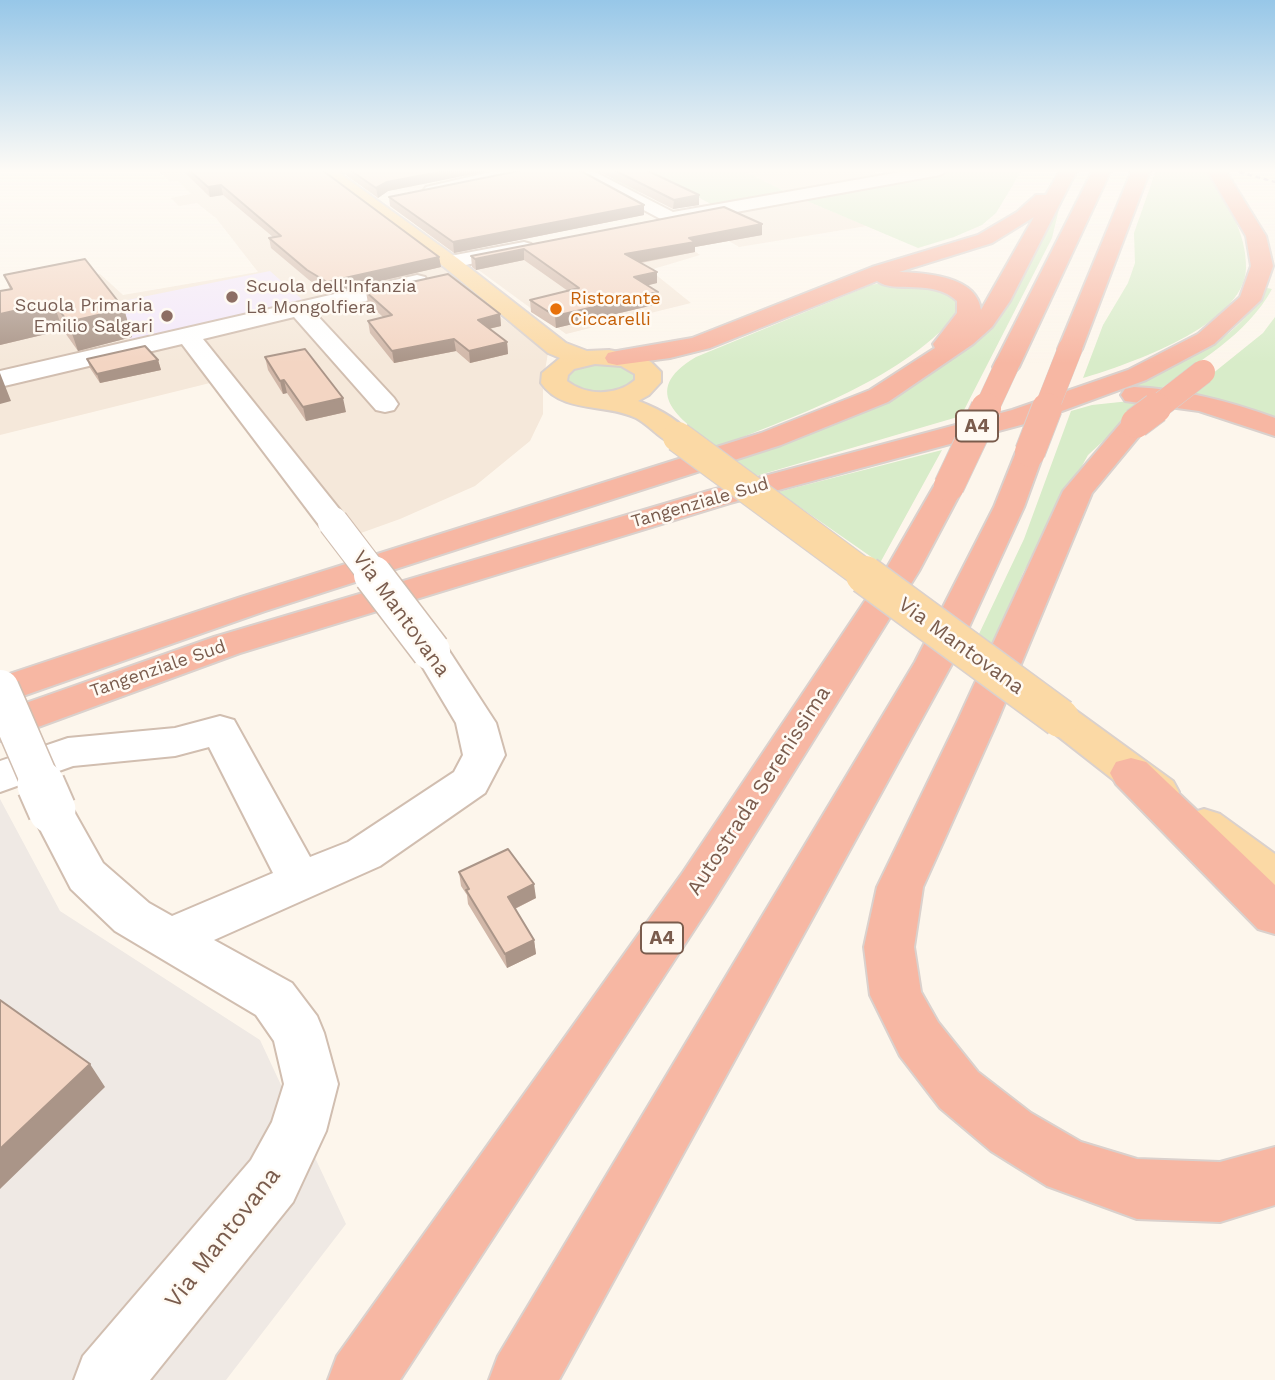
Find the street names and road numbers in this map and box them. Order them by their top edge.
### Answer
road number: A4 [956,410,998,442]
street label: Tangenziale Sud [629,473,771,533]
street label: Via Mantovana [347,546,455,682]
street label: Via Mantovana [893,592,1029,700]
street label: Tangenziale Sud [87,636,229,702]
street label: Autostrada Serenissima [682,682,836,900]
road number: A4 [641,922,683,954]
street label: Via Mantovana [159,1162,287,1314]

